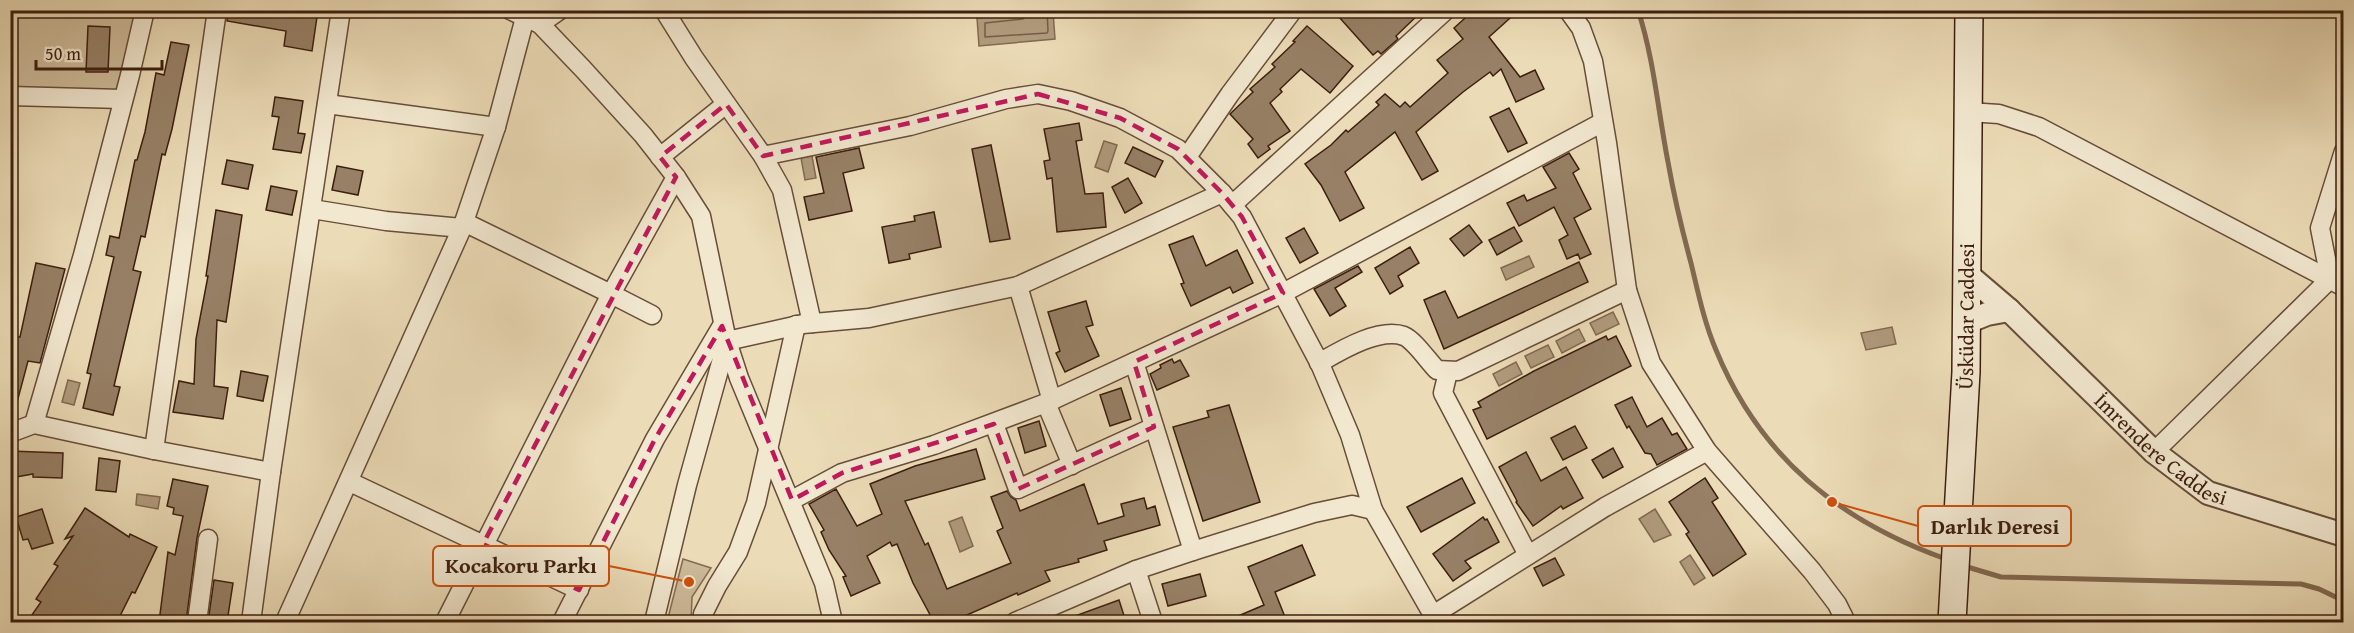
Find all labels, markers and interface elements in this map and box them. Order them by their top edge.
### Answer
scale bar [36,33,162,71]
text: 50 m [45,40,81,67]
street label: Üsküdar Caddesi [1949,243,1982,390]
street label: İmrendere Caddesi [2087,386,2231,513]
callout: Darlık Deresi [1918,506,2071,546]
text: Darlık Deresi [1931,510,2060,542]
callout: Kocakoru Parkı [433,546,609,586]
text: Kocakoru Parkı [445,549,597,581]

